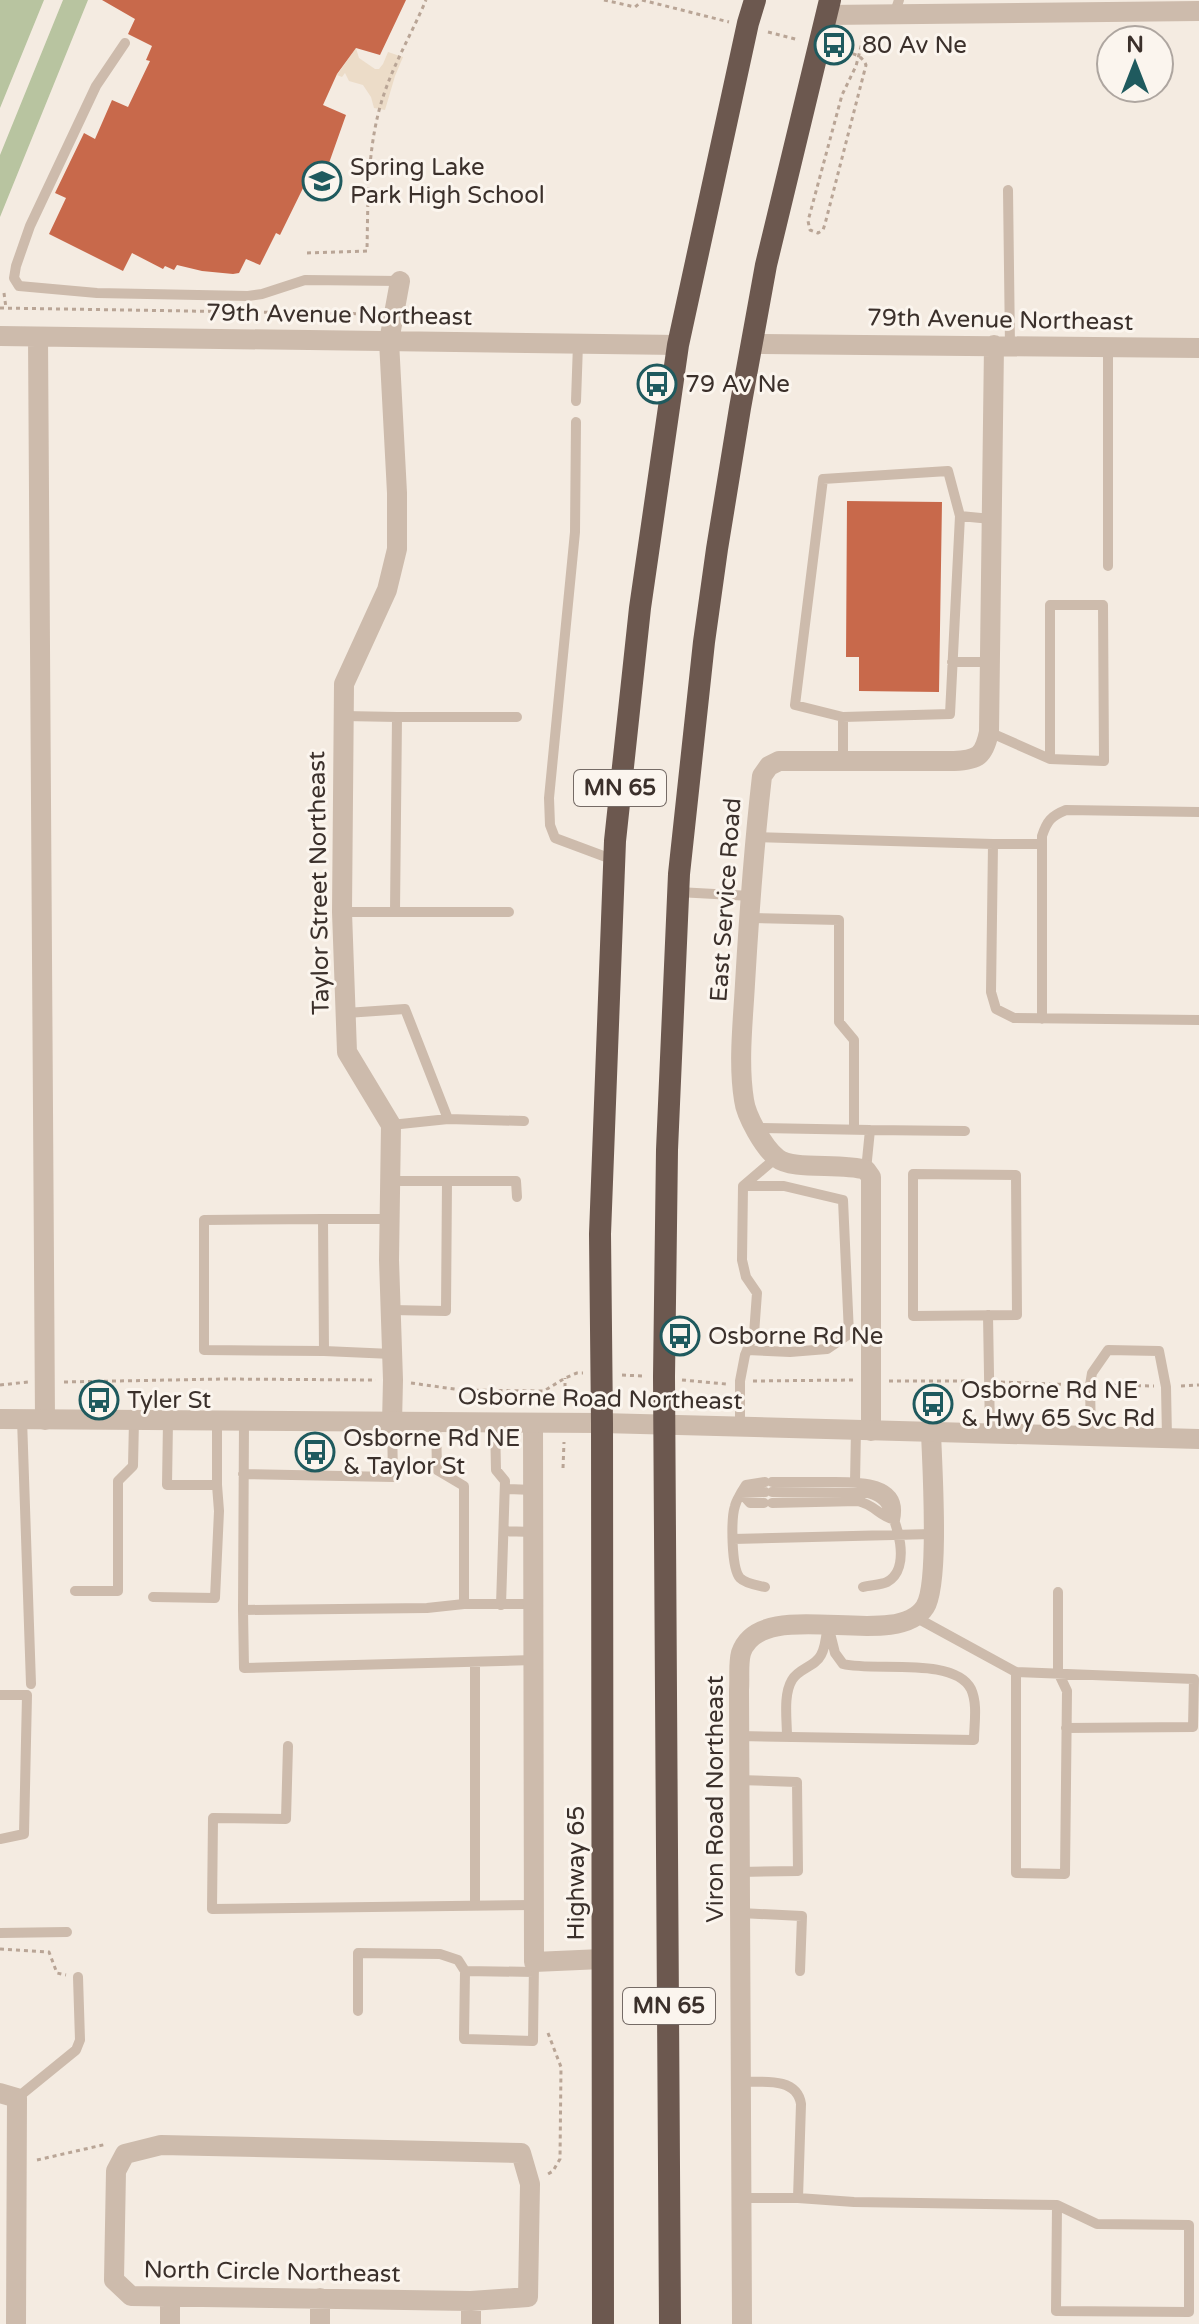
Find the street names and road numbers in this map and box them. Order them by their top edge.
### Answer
street label: 79th Avenue Northeast [206,298,472,332]
street label: 79th Avenue Northeast [867,303,1133,337]
street label: Taylor Street Northeast [302,751,336,1015]
road number: MN 65 [574,770,666,806]
street label: East Service Road [704,797,748,1003]
street label: Osborne Road Northeast [457,1382,743,1416]
street label: Viron Road Northeast [701,1675,730,1923]
street label: Highway 65 [562,1806,591,1940]
road number: MN 65 [623,1988,715,2024]
street label: North Circle Northeast [143,2255,401,2289]

